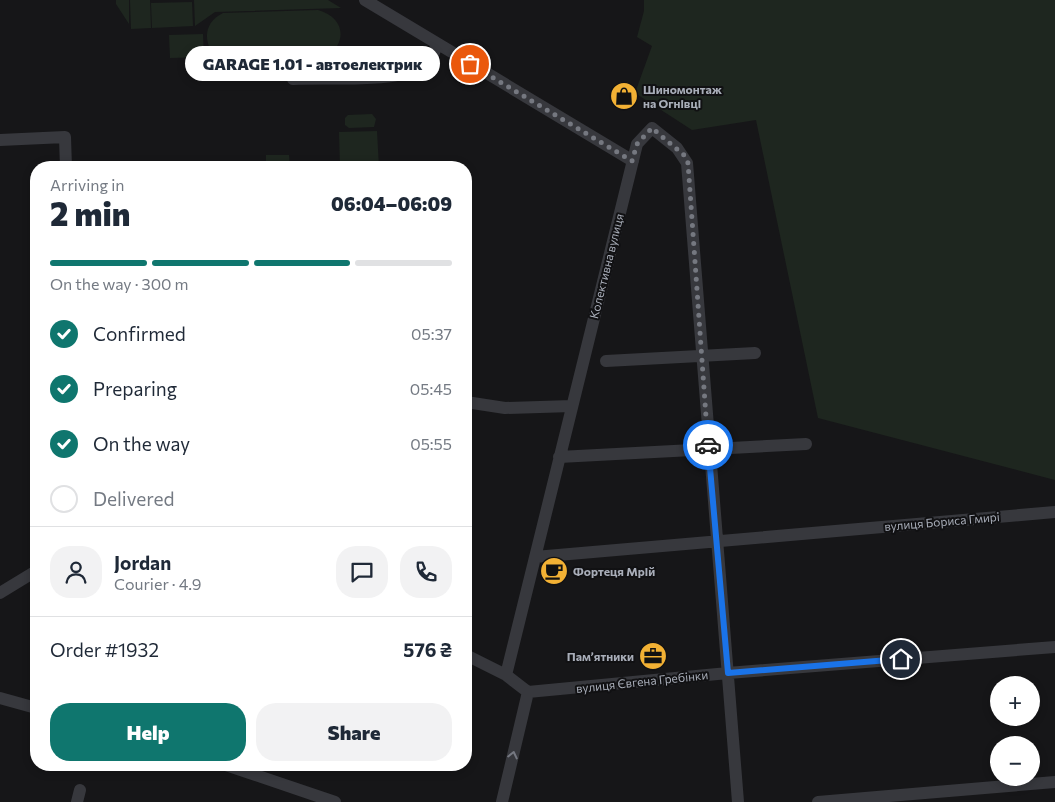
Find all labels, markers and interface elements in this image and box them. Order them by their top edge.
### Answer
pin [449,43,491,85]
callout: GARAGE 1.01 - автоелектрик [185,46,440,82]
icon: bag [456,50,484,78]
text: GARAGE 1.01 - автоелектрик [203,54,422,73]
shop icon: Шиномонтаж на Огнівці [609,81,639,111]
place label: Шиномонтаж на Огнівці [643,82,723,110]
text: Arriving in [50,175,124,194]
text: 06:04–06:09 [331,192,452,215]
text: 2 min [50,193,130,233]
street label: Колективна вулиця [586,212,626,320]
text: On the way · 300 m [50,274,189,293]
icon: check [50,320,78,348]
text: Confirmed [93,322,186,345]
text: 05:37 [411,324,452,343]
icon: check [50,375,78,403]
text: Preparing [93,377,177,400]
text: 05:45 [410,379,452,398]
courier [683,420,733,470]
icon: check [50,430,78,458]
icon: car [694,431,722,459]
text: On the way [93,432,190,455]
text: 05:55 [410,434,452,453]
text: Delivered [93,487,174,510]
street label: вулиця Бориса Гмирі [884,509,1000,533]
button: person [50,546,102,598]
button: chat [336,546,388,598]
button: phone [400,546,452,598]
text: Jordan [114,551,171,574]
cafe icon: Фортеця Мрій [539,556,569,586]
place label: Фортеця Мрій [573,564,655,578]
text: Courier · 4.9 [114,574,201,593]
text: Order #1932 [50,638,159,661]
text: 576 ₴ [403,638,452,661]
pin [880,638,922,680]
office icon: Памʼятники [638,641,668,671]
icon: home [887,645,915,673]
place label: Памʼятники [567,649,634,663]
street label: вулиця Євгена Гребінки [575,667,709,695]
map controls [990,676,1040,786]
button: + [990,676,1040,726]
button: Help [50,703,246,761]
button: Share [256,703,452,761]
button: − [990,736,1040,786]
one-way arrow [507,750,518,759]

